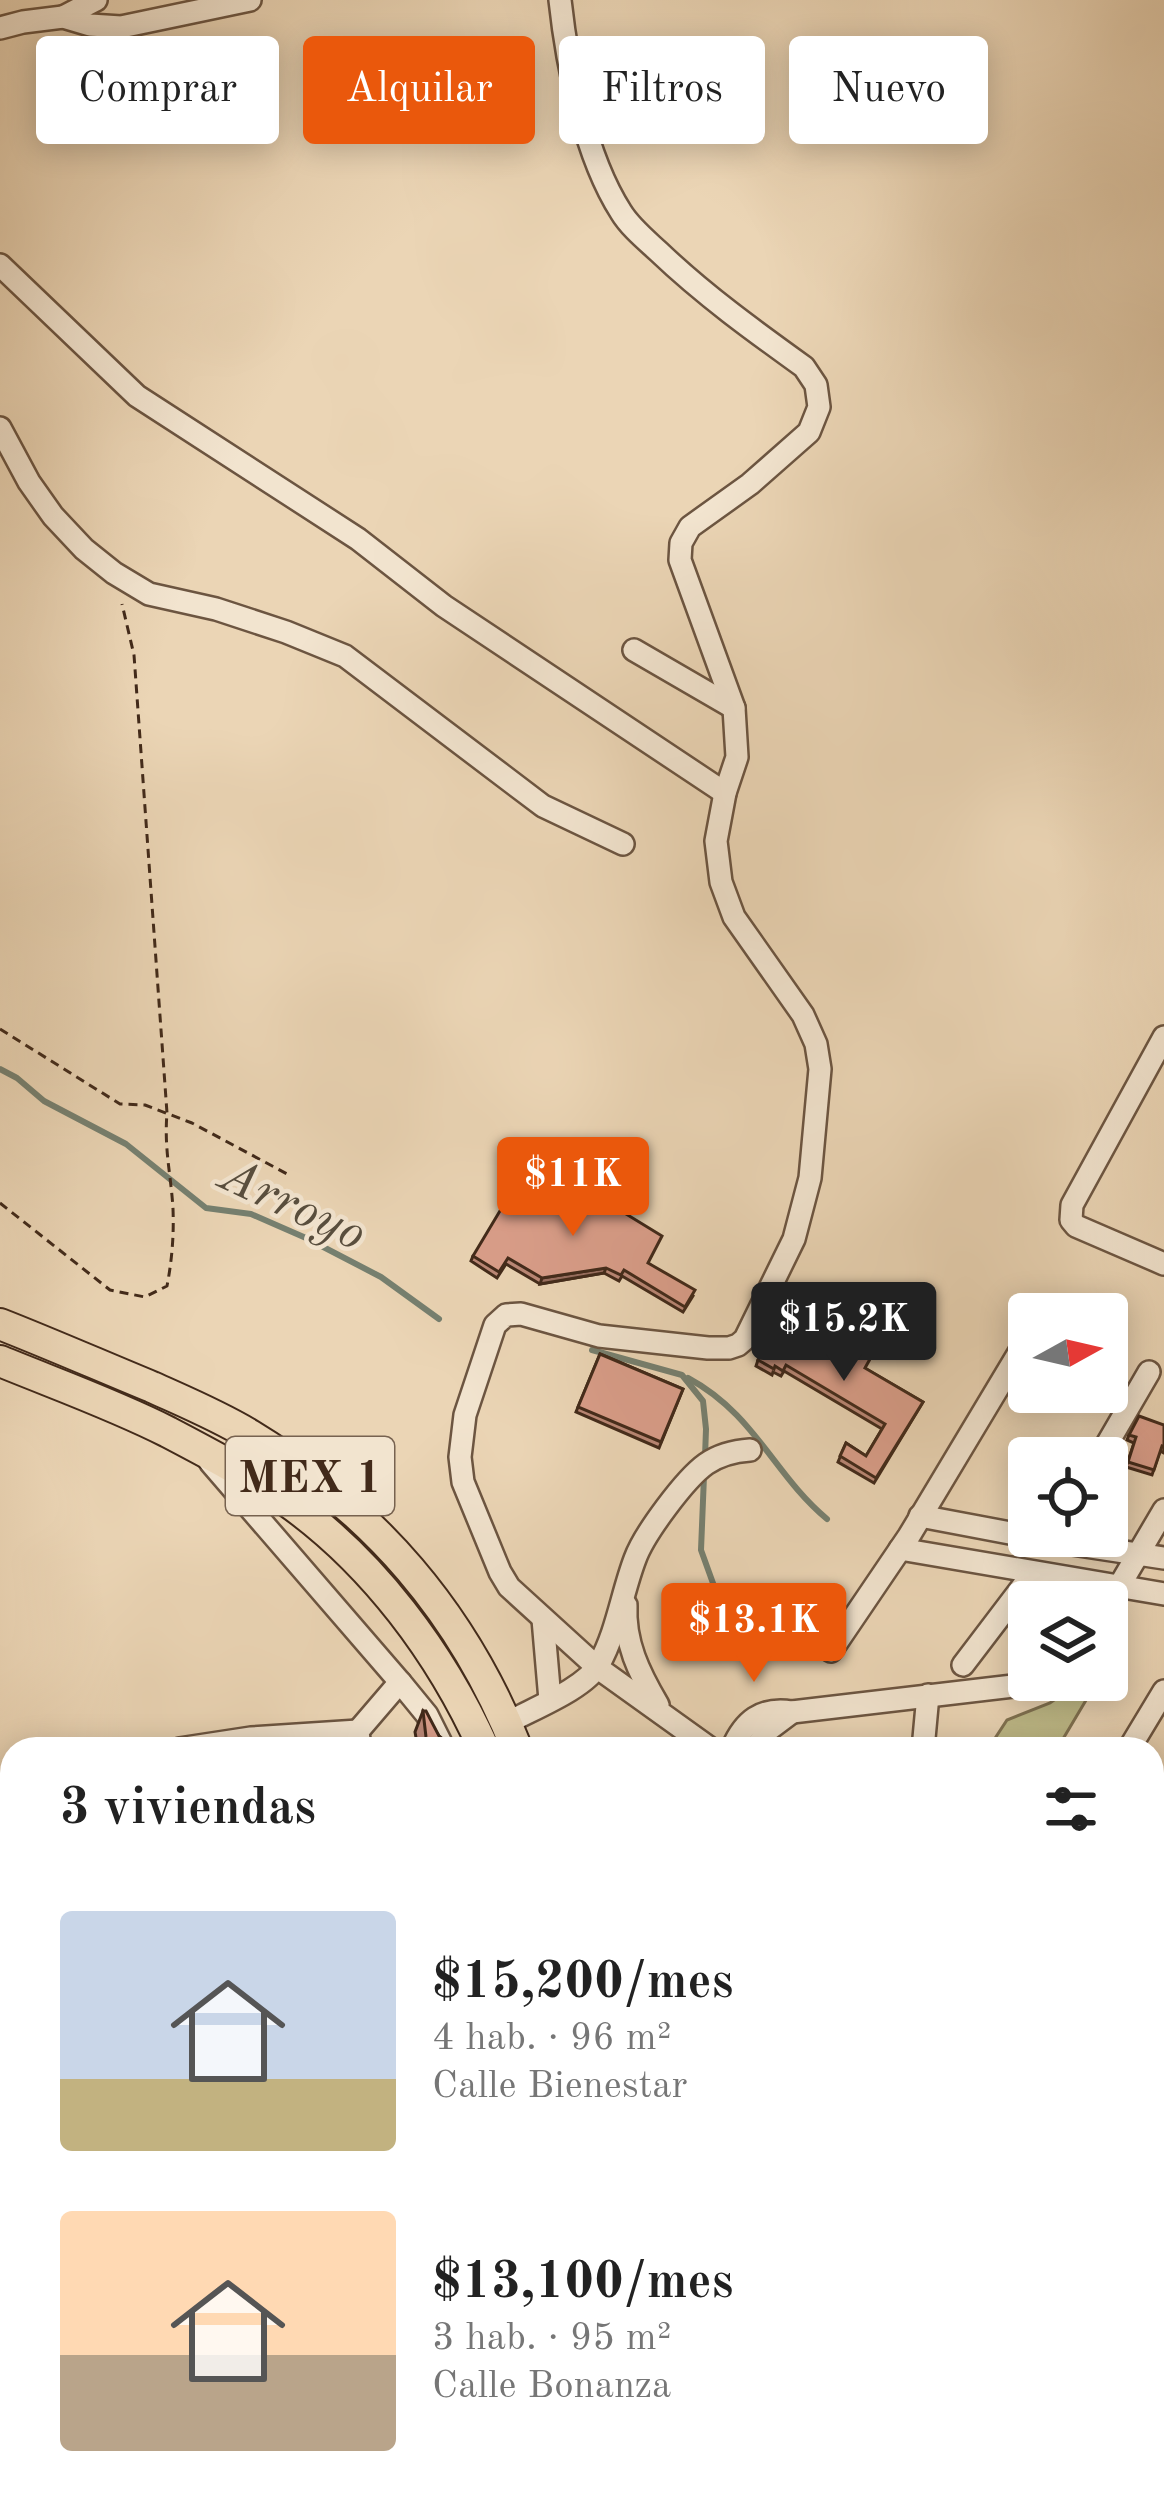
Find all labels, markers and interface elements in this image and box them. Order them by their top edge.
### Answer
chip: Comprar [36,36,279,144]
chip: Alquilar [303,36,535,144]
chip: Filtros [559,36,765,144]
chip: Nuevo [789,36,988,144]
pin: $11K [502,1137,644,1239]
water label: Arroyo [208,1149,373,1263]
text: $11K [524,1156,622,1195]
pin: $15.2K [746,1282,942,1384]
north arrow [1008,1293,1128,1413]
map controls [1008,1293,1128,1701]
text: $15.2K [778,1301,910,1340]
road number: MEX 1 [226,1437,394,1515]
button: locate [1008,1437,1128,1557]
button: layers [1008,1581,1128,1701]
pin: $13.1K [656,1583,852,1685]
text: $13.1K [688,1602,820,1641]
icon: filters [1038,1776,1104,1842]
text: 3 viviendas [60,1784,316,1835]
text: $15,200/mes [432,1958,734,2009]
icon: home [156,1959,300,2103]
text: 4 hab. · 96 m² [432,2019,672,2058]
text: Calle Bienestar [432,2067,688,2106]
text: $13,100/mes [432,2258,734,2309]
icon: home [156,2259,300,2403]
text: 3 hab. · 95 m² [432,2319,672,2358]
text: Calle Bonanza [432,2367,671,2406]

